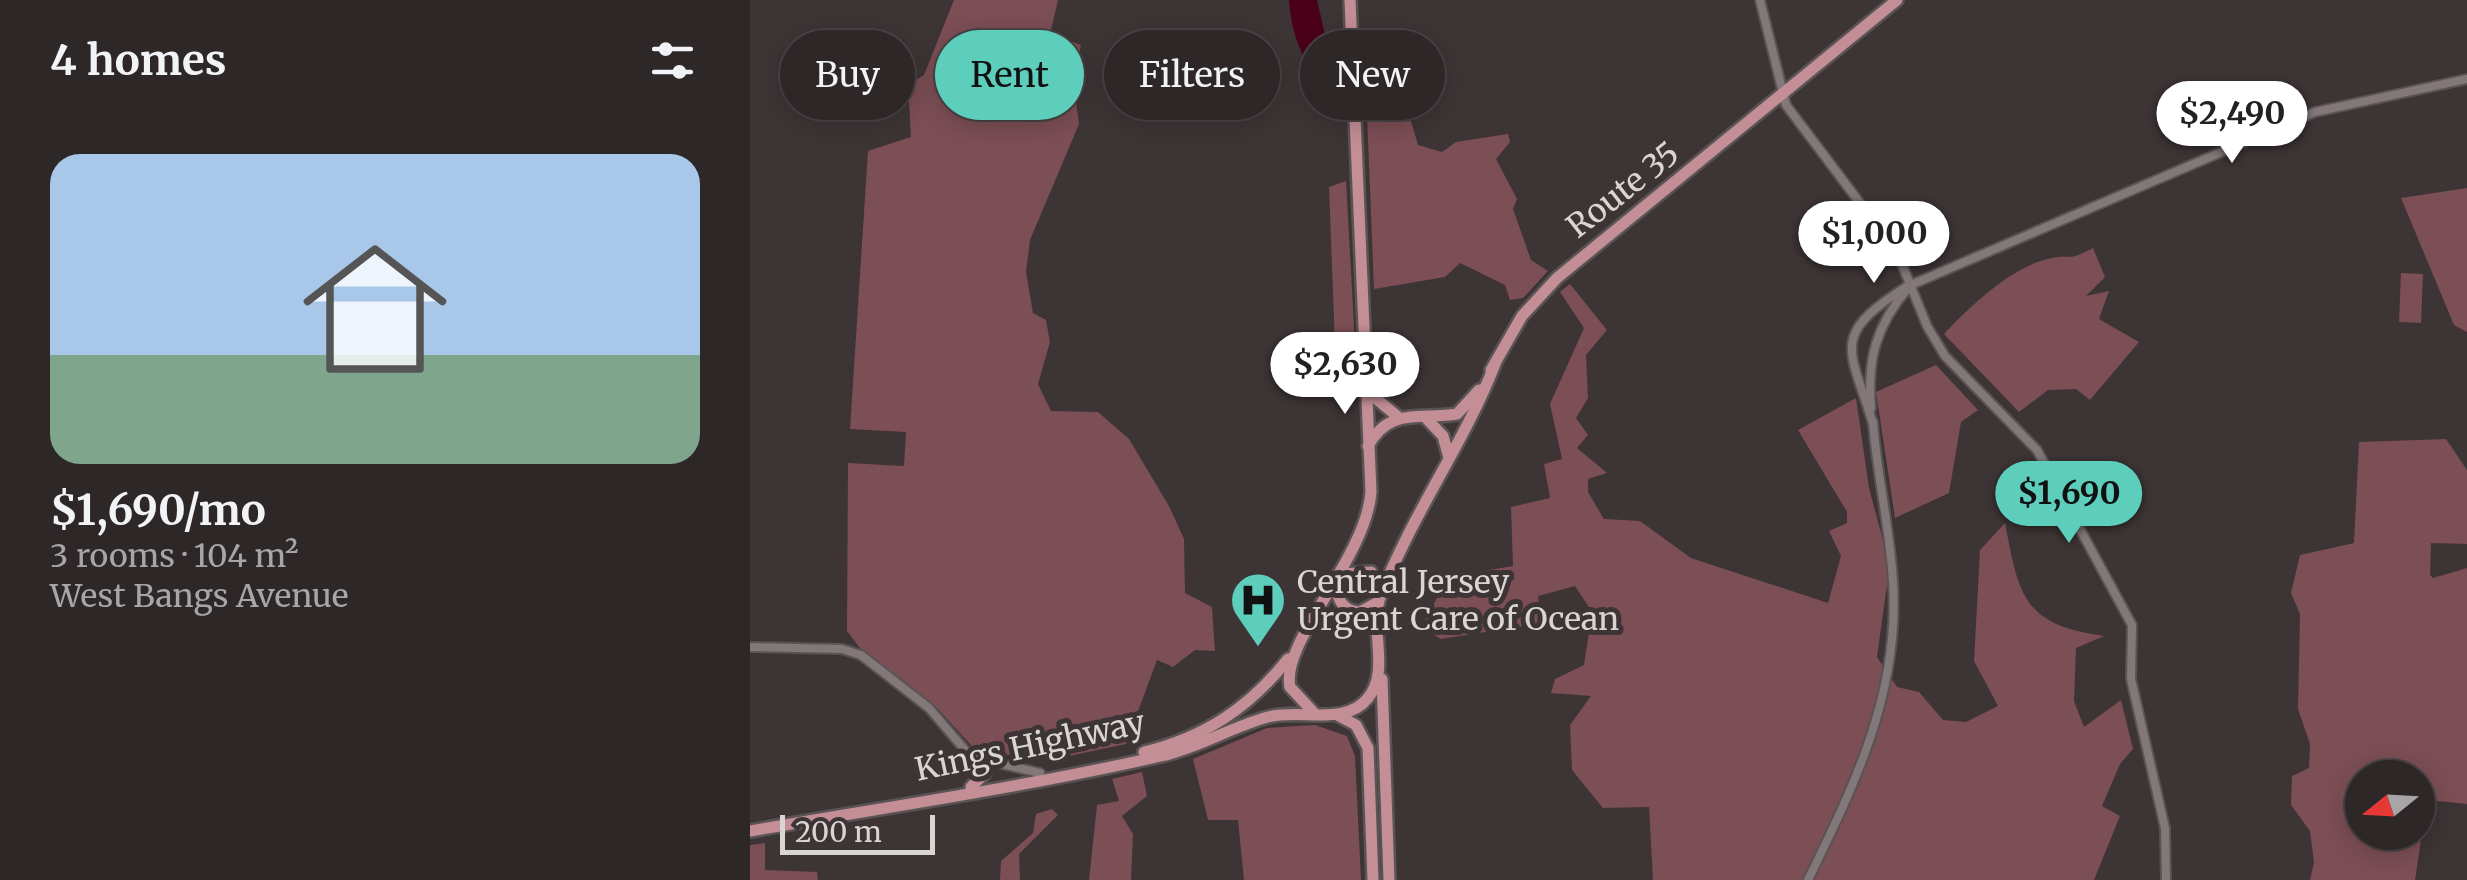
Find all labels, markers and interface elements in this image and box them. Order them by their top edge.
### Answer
chip: Buy [780,30,915,120]
chip: Rent [935,30,1084,120]
chip: Filters [1104,30,1280,120]
chip: New [1300,30,1445,120]
icon: filters [645,33,700,88]
text: 4 homes [50,34,227,86]
pin: $2,490 [2151,81,2313,166]
text: $2,490 [2178,93,2286,133]
street label: Route 35 [1559,134,1687,246]
pin: $1,000 [1793,201,1955,286]
text: $1,000 [1820,213,1928,253]
icon: home [285,219,465,399]
pin: $2,630 [1264,332,1426,417]
text: $2,630 [1292,344,1398,384]
pin: $1,690 [1988,461,2150,546]
text: $1,690 [2017,473,2121,513]
text: $1,690/mo [50,484,266,536]
text: 3 rooms · 104 m² [50,536,298,576]
place label: Central Jersey Urgent Care of Ocean [1297,562,1619,639]
hospital icon: Central Jersey Urgent Care of Ocean [1228,570,1288,649]
text: West Bangs Avenue [50,576,348,616]
street label: Kings Highway [911,702,1149,790]
north arrow [2345,760,2435,850]
map controls [2345,760,2435,850]
scale bar [780,810,935,854]
text: 200 m [795,814,882,850]

